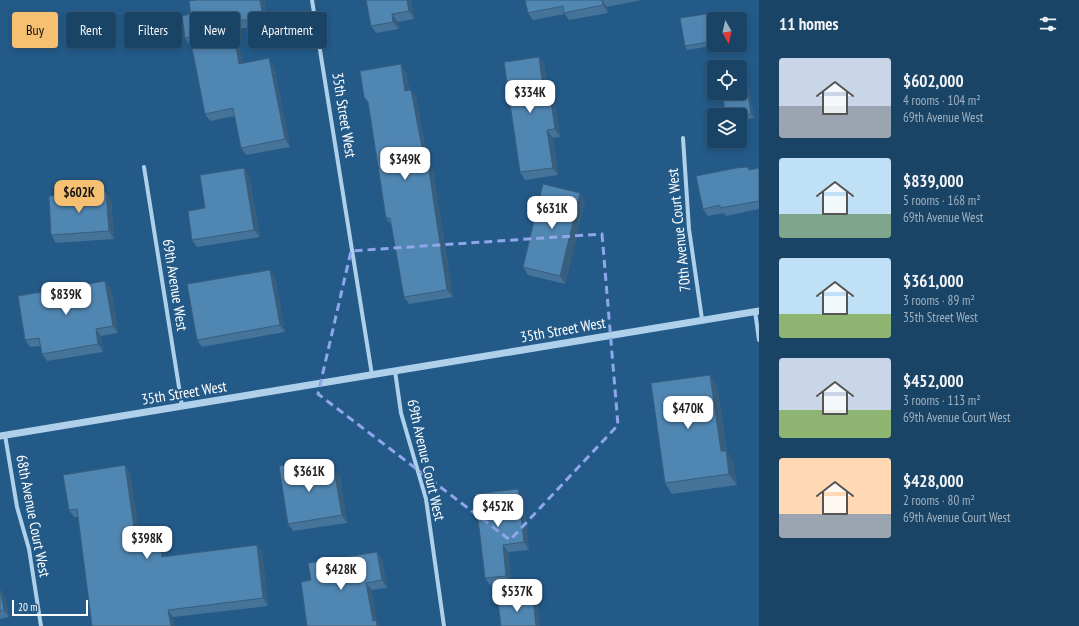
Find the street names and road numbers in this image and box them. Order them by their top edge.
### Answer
street label: 35th Street West [328,71,361,159]
street label: 70th Avenue Court West [663,167,694,293]
street label: 69th Avenue West [159,238,192,332]
street label: 35th Street West [519,313,607,346]
street label: 35th Street West [140,376,228,409]
street label: 69th Avenue Court West [403,397,450,522]
street label: 68th Avenue Court West [12,453,55,579]

